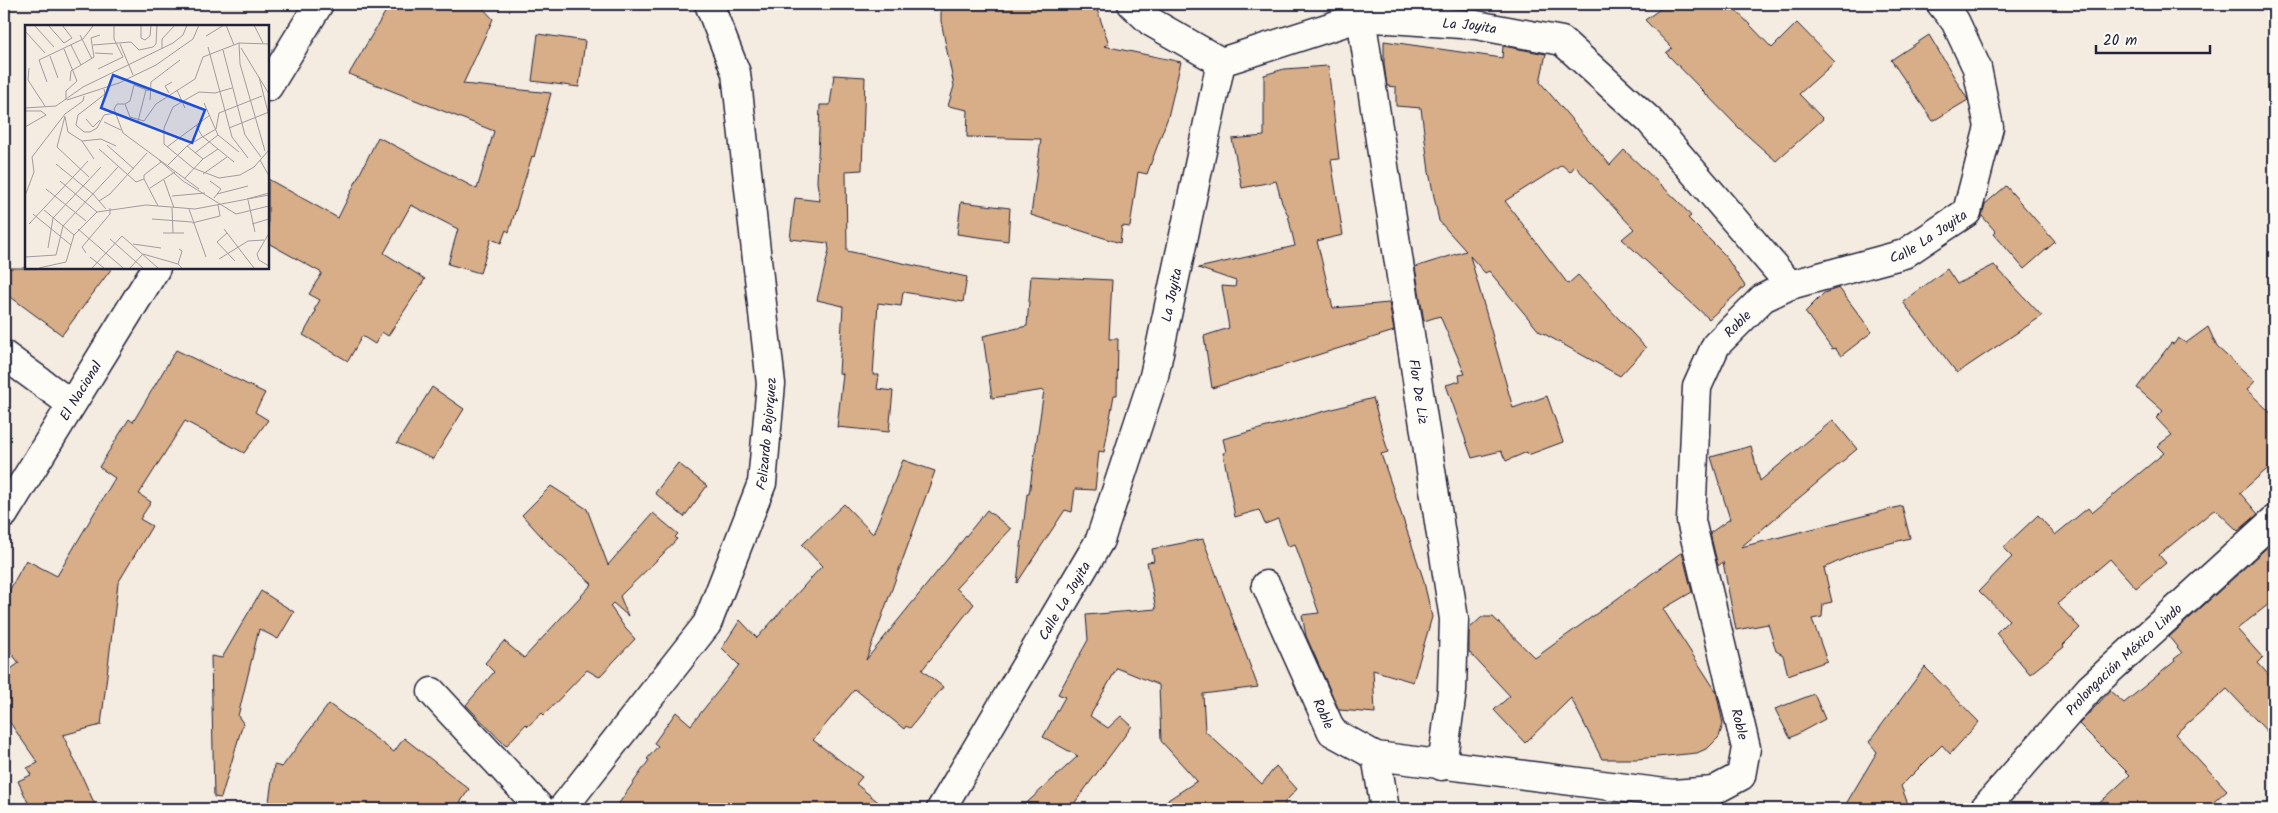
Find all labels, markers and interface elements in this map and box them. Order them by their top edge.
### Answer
street label: La Joyita [1442,13,1498,41]
scale bar [2096,22,2209,54]
inset map [25,25,269,269]
text: 20 m [2103,29,2137,53]
street label: Calle La Joyita [1887,205,1972,269]
street label: La Joyita [1156,266,1189,324]
street label: Roble [1719,305,1758,343]
street label: El Nacional [54,357,108,425]
street label: Flor De Liz [1402,358,1434,426]
street label: Felizardo Bojorquez [750,376,783,494]
street label: Calle La Joyita [1033,558,1097,645]
street label: Prolongación México Lindo [2061,599,2188,721]
street label: Roble [1306,695,1340,734]
street label: Roble [1725,706,1754,743]

